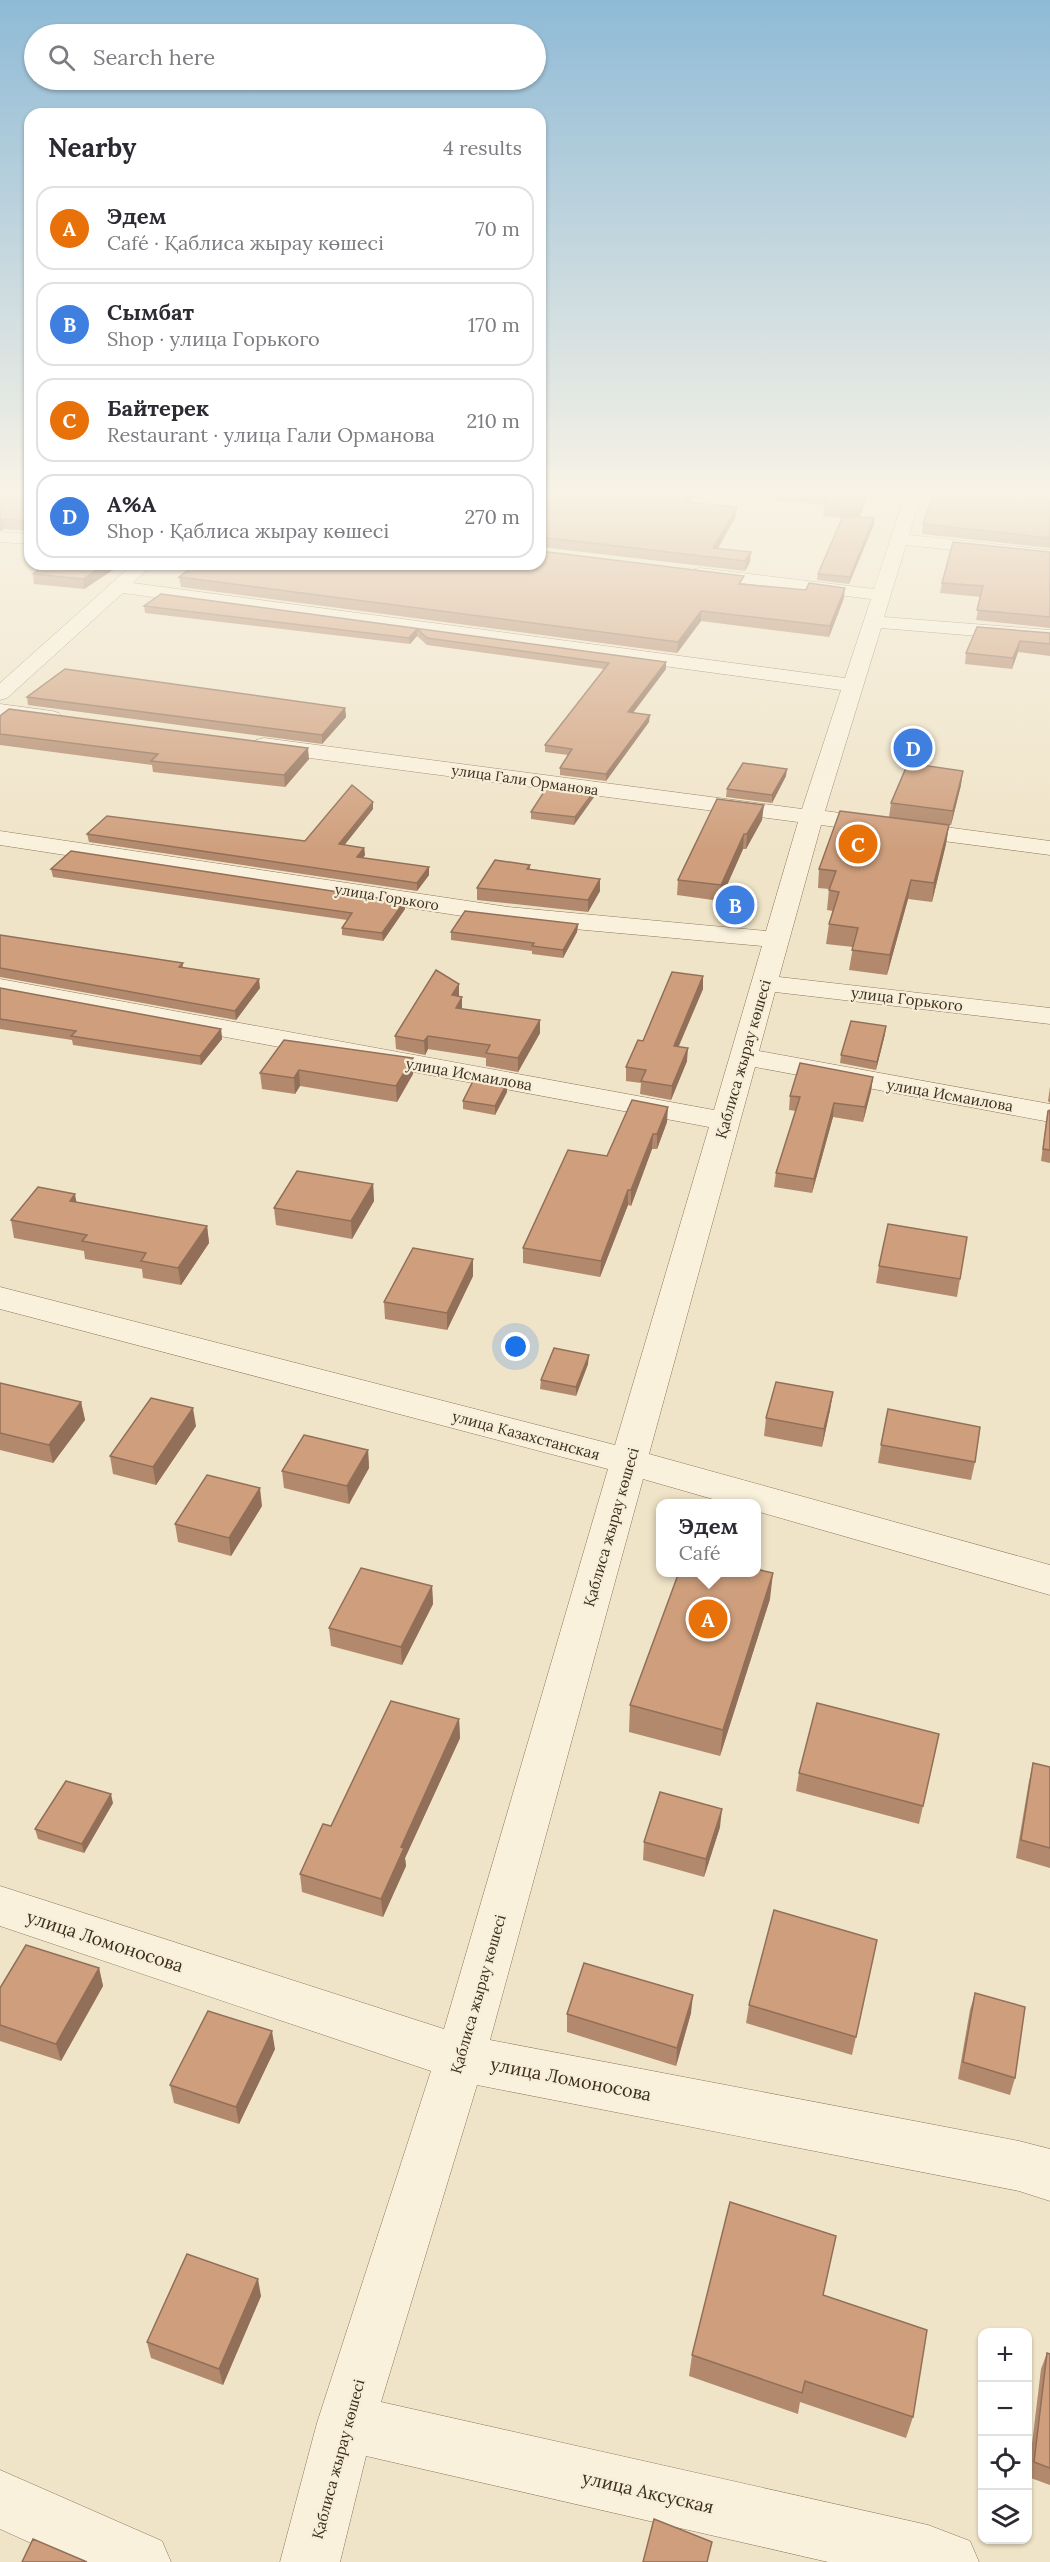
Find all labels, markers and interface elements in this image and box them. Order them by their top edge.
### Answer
search box [24,24,546,90]
icon: search [45,41,78,74]
text: Search here [93,43,215,71]
text: Nearby [48,131,136,164]
text: 4 results [443,135,522,160]
text: Эдем [107,202,166,230]
text: A [63,216,76,241]
text: 70 m [475,216,520,241]
text: Café · Қаблиса жырау көшесі [107,230,384,255]
text: Сымбат [107,298,194,326]
text: B [63,312,76,337]
text: 170 m [468,312,520,337]
text: Shop · улица Горького [107,326,320,351]
text: Байтерек [107,394,209,422]
text: C [63,408,76,433]
text: 210 m [466,408,520,433]
text: Restaurant · улица Гали Орманова [107,422,435,447]
text: A%A [107,490,156,518]
text: D [62,504,77,529]
text: 270 m [464,504,520,529]
text: Shop · Қаблиса жырау көшесі [107,518,389,543]
pin: D [894,726,932,771]
street label: улица Гали Орманова [450,761,600,799]
pin: C [838,822,878,866]
street label: улица Горького [334,880,440,914]
pin: B [716,882,754,928]
street label: Қаблиса жырау көшесі [711,977,775,1141]
street label: улица Горького [850,983,964,1015]
street label: улица Исмаилова [404,1054,534,1095]
street label: улица Исмаилова [885,1075,1015,1116]
your location [501,1332,530,1361]
street label: улица Казахстанская [450,1406,602,1464]
street label: Қаблиса жырау көшесі [579,1445,643,1609]
popup [656,1499,761,1577]
text: Эдем [679,1512,738,1540]
text: Café [679,1540,721,1565]
pin: A [688,1596,728,1642]
street label: улица Ломоносова [24,1905,186,1977]
street label: Қаблиса жырау көшесі [446,1912,510,2076]
street label: улица Ломоносова [489,2052,653,2106]
map controls [978,2328,1032,2544]
button: + [978,2328,1032,2382]
street label: Қаблиса жырау көшесі [308,2377,368,2541]
button: − [978,2382,1032,2436]
button: locate [978,2436,1032,2490]
street label: улица Аксуская [580,2466,716,2518]
button: layers [978,2490,1032,2544]

